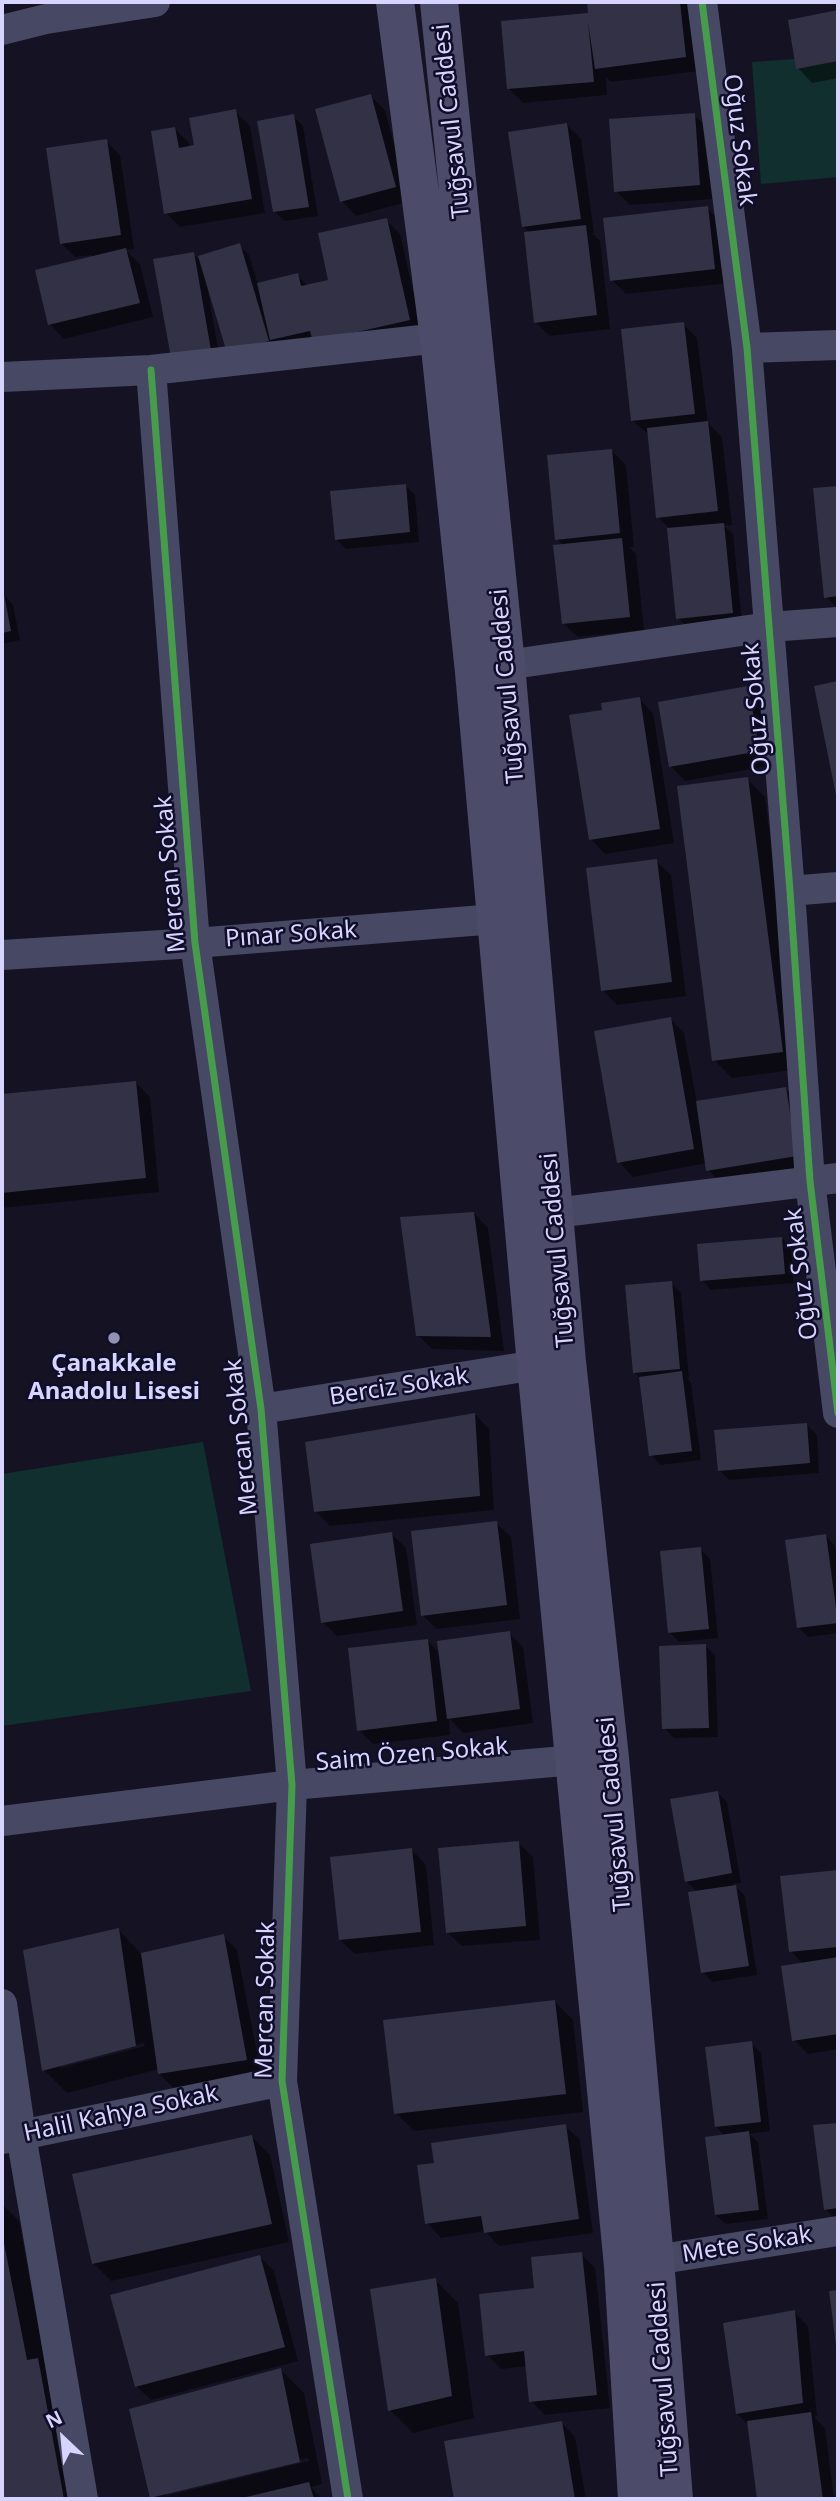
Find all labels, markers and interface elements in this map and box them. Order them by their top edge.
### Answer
street label: Tuğsavul Caddesi [427,22,477,220]
street label: Oğuz Sokak [717,72,761,208]
street label: Tuğsavul Caddesi [485,587,531,785]
street label: Oğuz Sokak [737,642,777,776]
street label: Mercan Sokak [150,794,192,954]
street label: Pınar Sokak [224,916,358,954]
street label: Tuğsavul Caddesi [535,1151,581,1349]
street label: Oğuz Sokak [780,1206,824,1342]
marker: Çanakkale Anadolu Lisesi [106,1330,122,1346]
place label: Çanakkale Anadolu Lisesi [28,1350,200,1406]
street label: Mercan Sokak [219,1357,265,1517]
street label: Berciz Sokak [327,1362,471,1412]
street label: Tuğsavul Caddesi [592,1715,638,1913]
street label: Saim Özen Sokak [315,1732,509,1778]
street label: Mercan Sokak [250,1921,282,2079]
street label: Halil Kahya Sokak [21,2079,221,2149]
street label: Mete Sokak [680,2221,814,2269]
street label: Tuğsavul Caddesi [643,2280,685,2478]
north arrow [28,2403,98,2473]
text: N [41,2404,66,2434]

